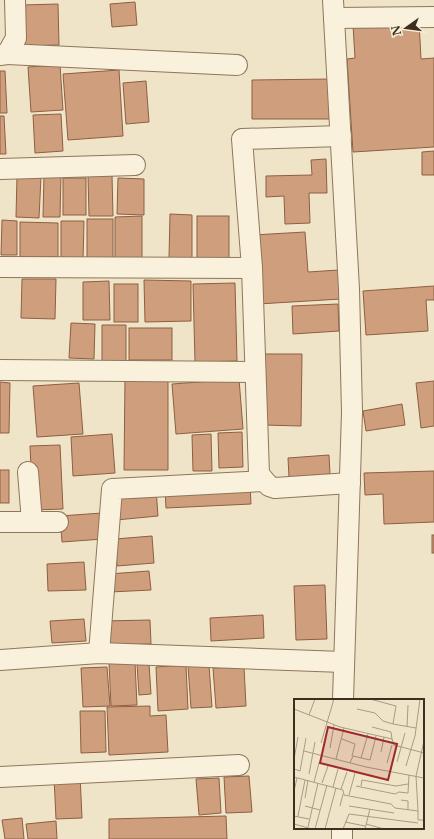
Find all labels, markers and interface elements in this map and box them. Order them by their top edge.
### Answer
north arrow [386,8,426,48]
text: N [388,23,404,37]
inset map [294,699,424,829]

